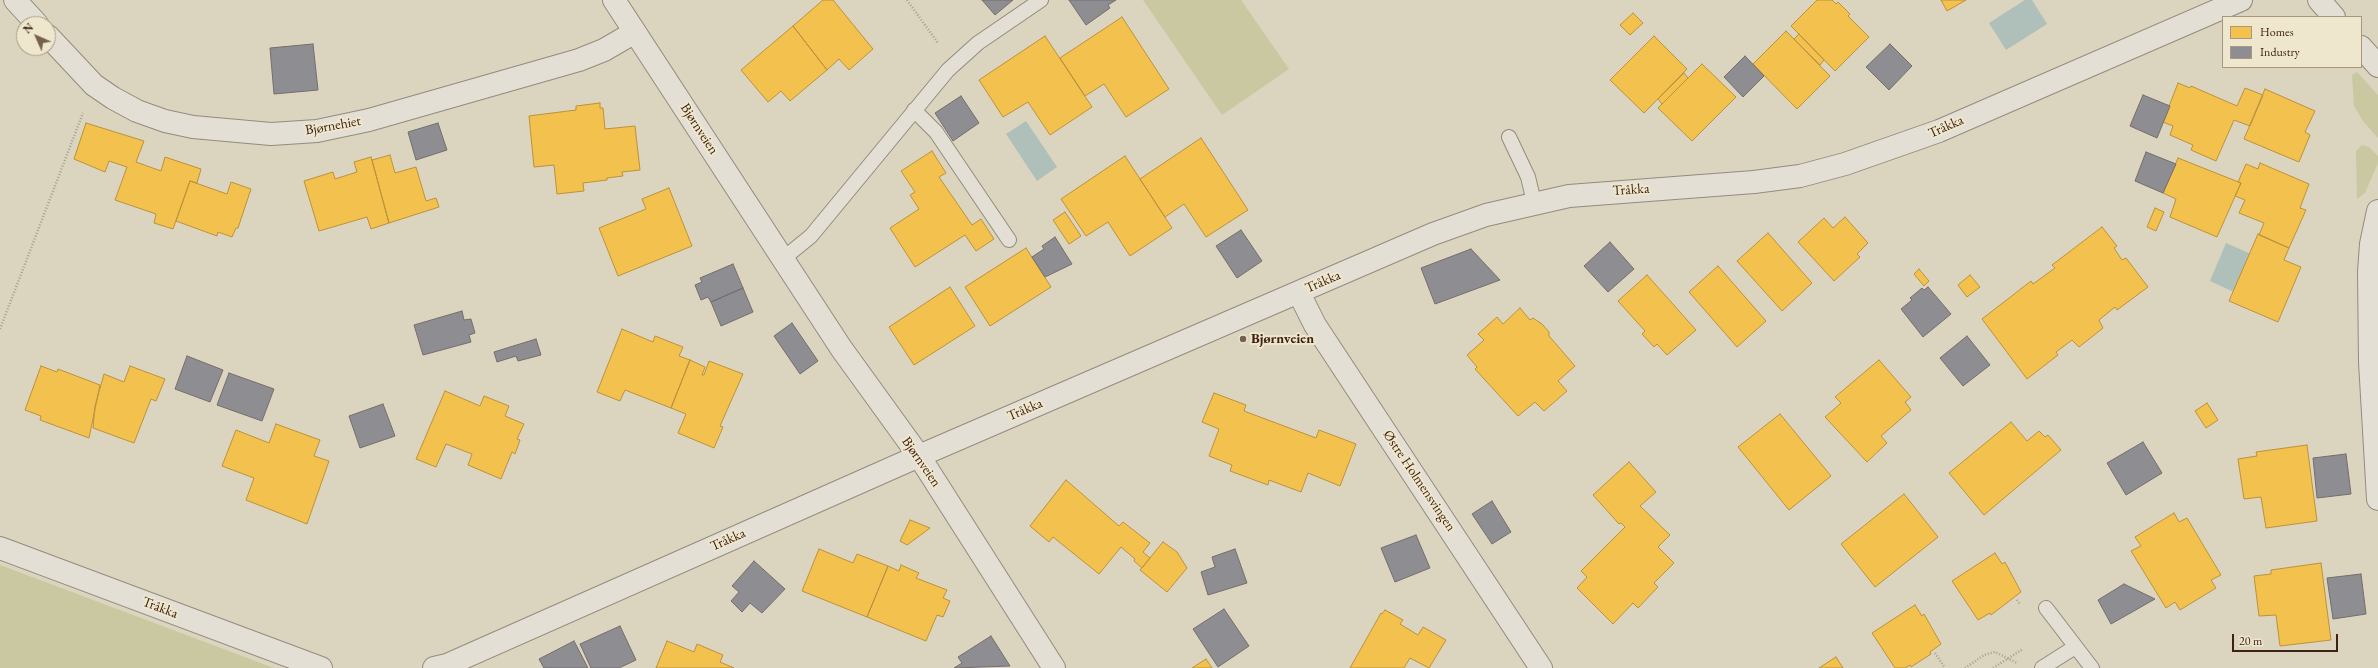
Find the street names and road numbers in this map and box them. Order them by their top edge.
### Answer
street label: Bjørnveien [676,100,722,158]
street label: Tråkka [1926,112,1966,142]
street label: Bjørnehiet [304,113,362,139]
street label: Tråkka [1612,180,1650,200]
street label: Tråkka [1303,267,1343,297]
street label: Tråkka [1005,395,1045,425]
street label: Østre Holmensvingen [1379,427,1459,535]
street label: Bjørnveien [898,434,944,490]
street label: Tråkka [708,525,748,555]
street label: Tråkka [140,594,180,622]

